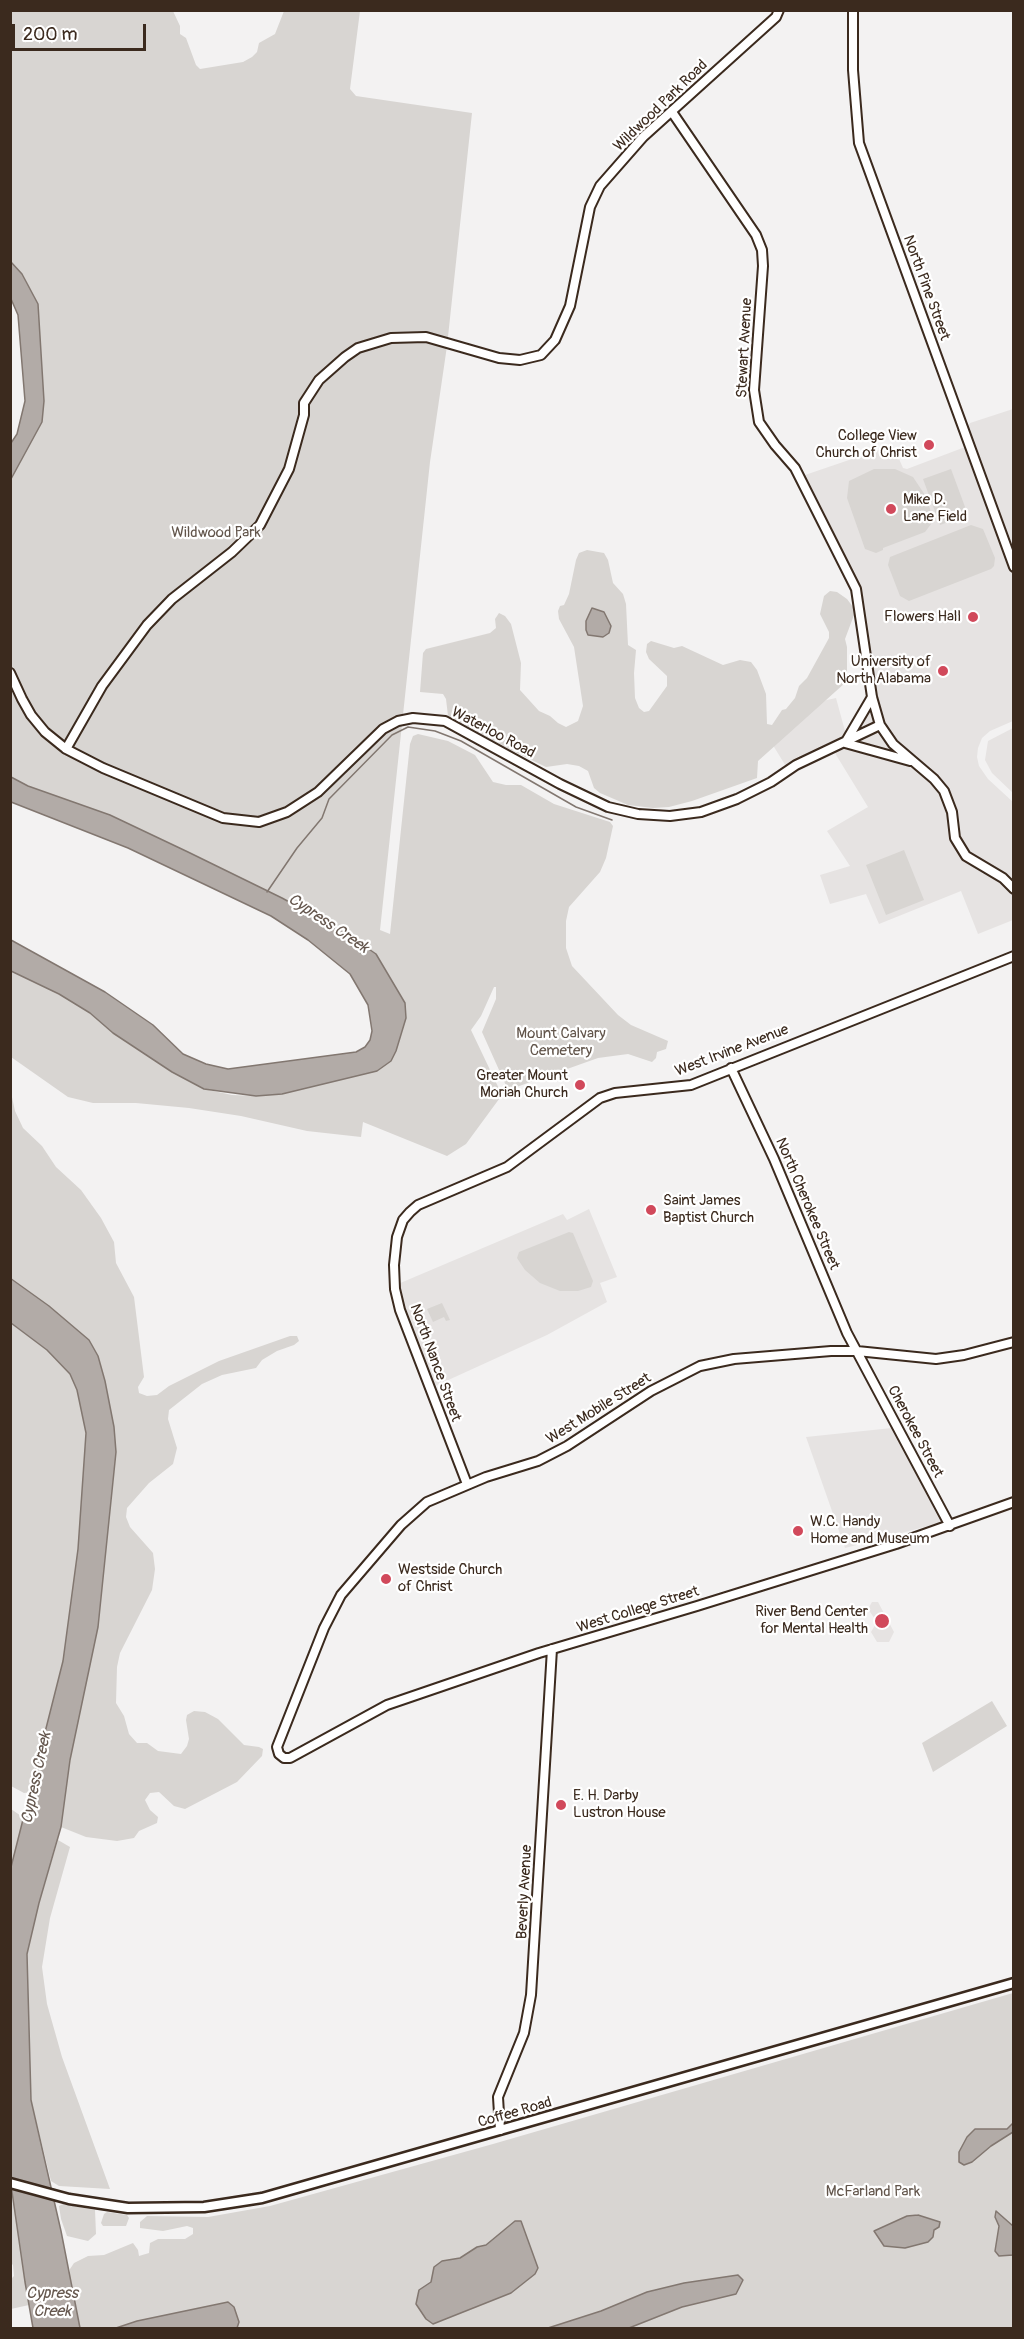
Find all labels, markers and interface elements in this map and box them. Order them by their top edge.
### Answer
scale bar [15,12,148,50]
text: 200 m [23,23,78,46]
street label: Wildwood Park Road [610,57,712,155]
street label: North Pine Street [899,233,953,343]
street label: Stewart Avenue [733,298,757,398]
place label: College View Church of Christ [815,427,917,462]
marker: College View Church of Christ [922,438,936,452]
place label: Mike D. Lane Field [903,491,967,526]
marker: Mike D. Lane Field [884,502,898,516]
park label: Wildwood Park [171,524,261,542]
place label: Flowers Hall [884,608,961,626]
marker: Flowers Hall [966,610,980,624]
place label: University of North Alabama [836,653,931,688]
marker: University of North Alabama [936,664,950,678]
street label: Waterloo Road [448,703,538,763]
water label: Cypress Creek [284,890,372,958]
street label: West Irvine Avenue [673,1021,791,1081]
park label: Mount Calvary Cemetery [516,1025,606,1060]
place label: Greater Mount Moriah Church [476,1067,568,1102]
marker: Greater Mount Moriah Church [573,1078,587,1092]
street label: North Cherokee Street [771,1135,843,1273]
place label: Saint James Baptist Church [663,1192,754,1227]
marker: Saint James Baptist Church [644,1203,658,1217]
street label: North Nance Street [405,1302,465,1424]
street label: West Mobile Street [543,1370,655,1448]
street label: Cherokee Street [883,1383,947,1481]
place label: W.C. Handy Home and Museum [810,1513,930,1548]
marker: W.C. Handy Home and Museum [791,1524,805,1538]
place label: Westside Church of Christ [398,1561,502,1596]
marker: Westside Church of Christ [379,1572,393,1586]
street label: West College Street [575,1583,701,1637]
place label: River Bend Center for Mental Health [755,1603,868,1638]
marker: River Bend Center for Mental Health [873,1612,891,1630]
water label: Cypress Creek [18,1731,56,1825]
place label: E. H. Darby Lustron House [573,1787,666,1822]
marker: E. H. Darby Lustron House [554,1798,568,1812]
street label: Beverly Avenue [514,1844,536,1940]
street label: Coffee Road [476,2094,554,2132]
park label: McFarland Park [826,2183,920,2201]
water label: Cypress Creek [26,2284,78,2322]

